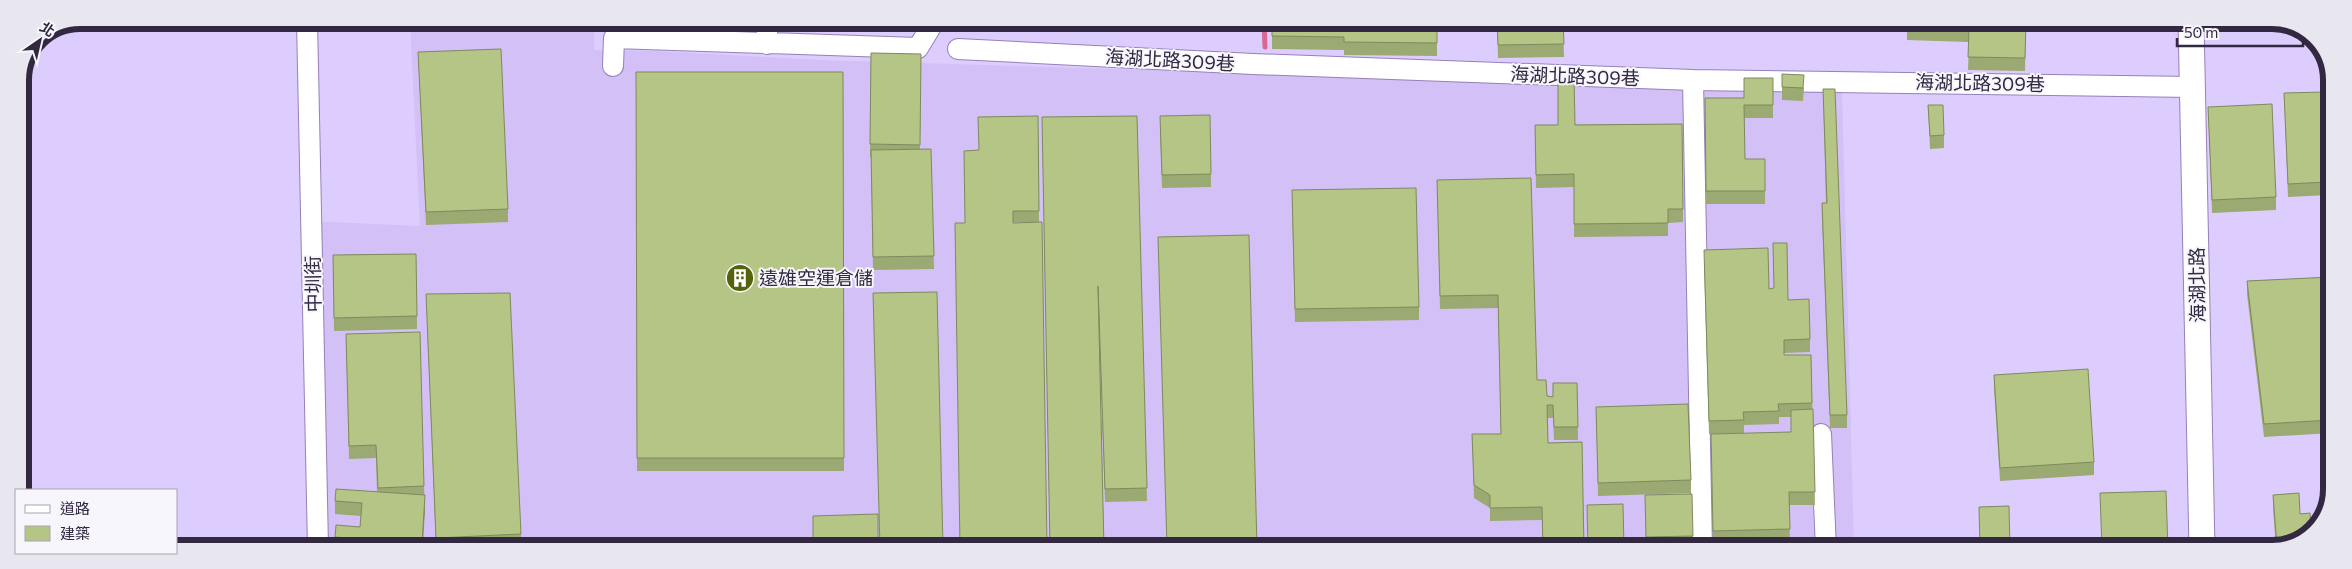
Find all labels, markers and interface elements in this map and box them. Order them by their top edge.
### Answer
north arrow [15,15,65,65]
scale bar [2177,15,2303,47]
text: 北 [37,18,58,40]
text: 50 m [2184,23,2218,41]
street label: 海湖北路309巷 [1105,45,1235,74]
street label: 海湖北路309巷 [1510,62,1640,89]
street label: 海湖北路309巷 [1915,70,2045,95]
street label: 海湖北路 [2184,247,2209,323]
street label: 中圳街 [301,255,324,313]
building icon: 遠雄空運倉儲 [725,263,755,293]
place label: 遠雄空運倉儲 [759,266,873,289]
legend [15,489,178,554]
text: 道路 [60,499,90,517]
text: 建築 [60,524,90,542]

